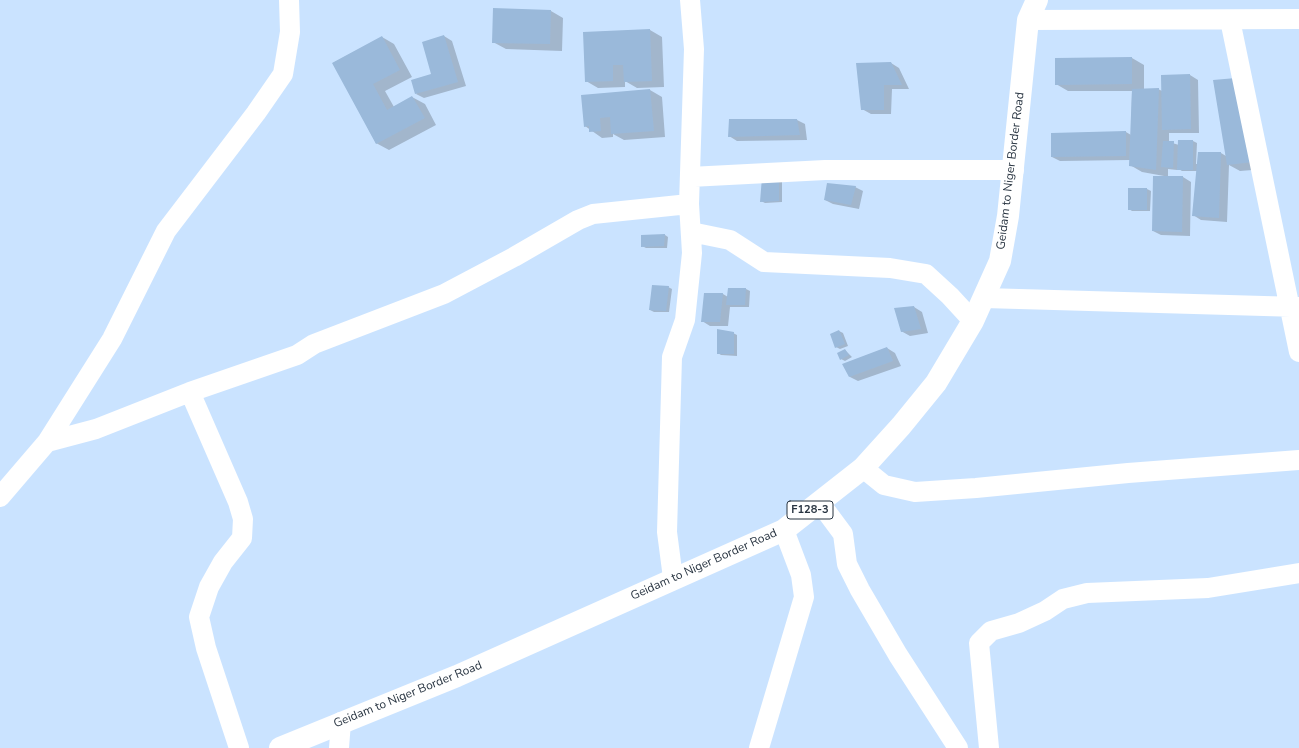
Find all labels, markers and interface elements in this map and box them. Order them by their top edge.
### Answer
street label: Geidam to Niger Border Road [994,91,1028,251]
road number: F128-3 [787,501,833,519]
street label: Geidam to Niger Border Road [629,526,779,604]
street label: Geidam to Niger Border Road [332,659,484,731]

